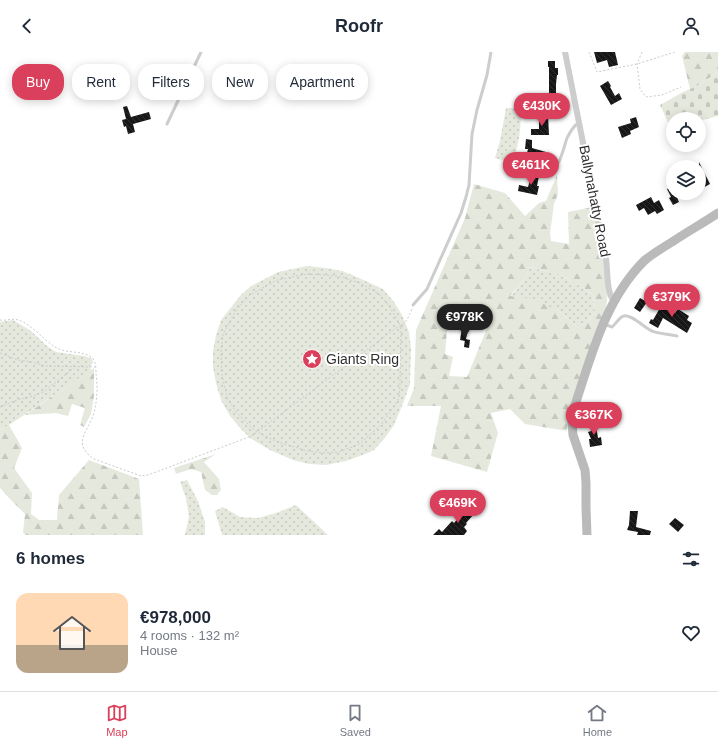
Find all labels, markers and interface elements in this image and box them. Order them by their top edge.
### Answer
icon: back [16,15,38,37]
icon: person [680,15,702,37]
text: Roofr [335,16,383,36]
chip: Buy [12,64,64,100]
chip: Rent [72,64,130,100]
chip: Filters [138,64,204,100]
chip: New [212,64,268,100]
chip: Apartment [276,64,368,100]
pin: €430K [514,93,570,127]
text: €430K [523,98,561,113]
map controls [666,112,706,200]
button: locate [666,112,706,152]
street label: Ballynahatty Road [576,144,614,258]
pin: €461K [503,152,559,186]
text: €461K [512,157,550,172]
button: layers [666,160,706,200]
pin: €379K [644,284,700,318]
text: €379K [653,289,691,304]
pin: €978K [437,304,493,338]
text: €978K [446,309,484,324]
place icon: Giants Ring [301,348,323,370]
place label: Giants Ring [326,351,399,367]
pin: €367K [566,402,622,436]
text: €367K [575,407,613,422]
pin: €469K [430,490,486,524]
text: €469K [439,495,477,510]
icon: filters [680,548,702,570]
text: 6 homes [16,549,85,568]
text: €978,000 [140,608,211,627]
icon: home [48,609,96,657]
icon: heart [680,622,702,644]
text: 4 rooms · 132 m² [140,628,239,643]
text: House [140,643,178,658]
tab: Map [106,702,128,738]
tab: Saved [340,702,371,738]
tab: Home [583,702,612,738]

